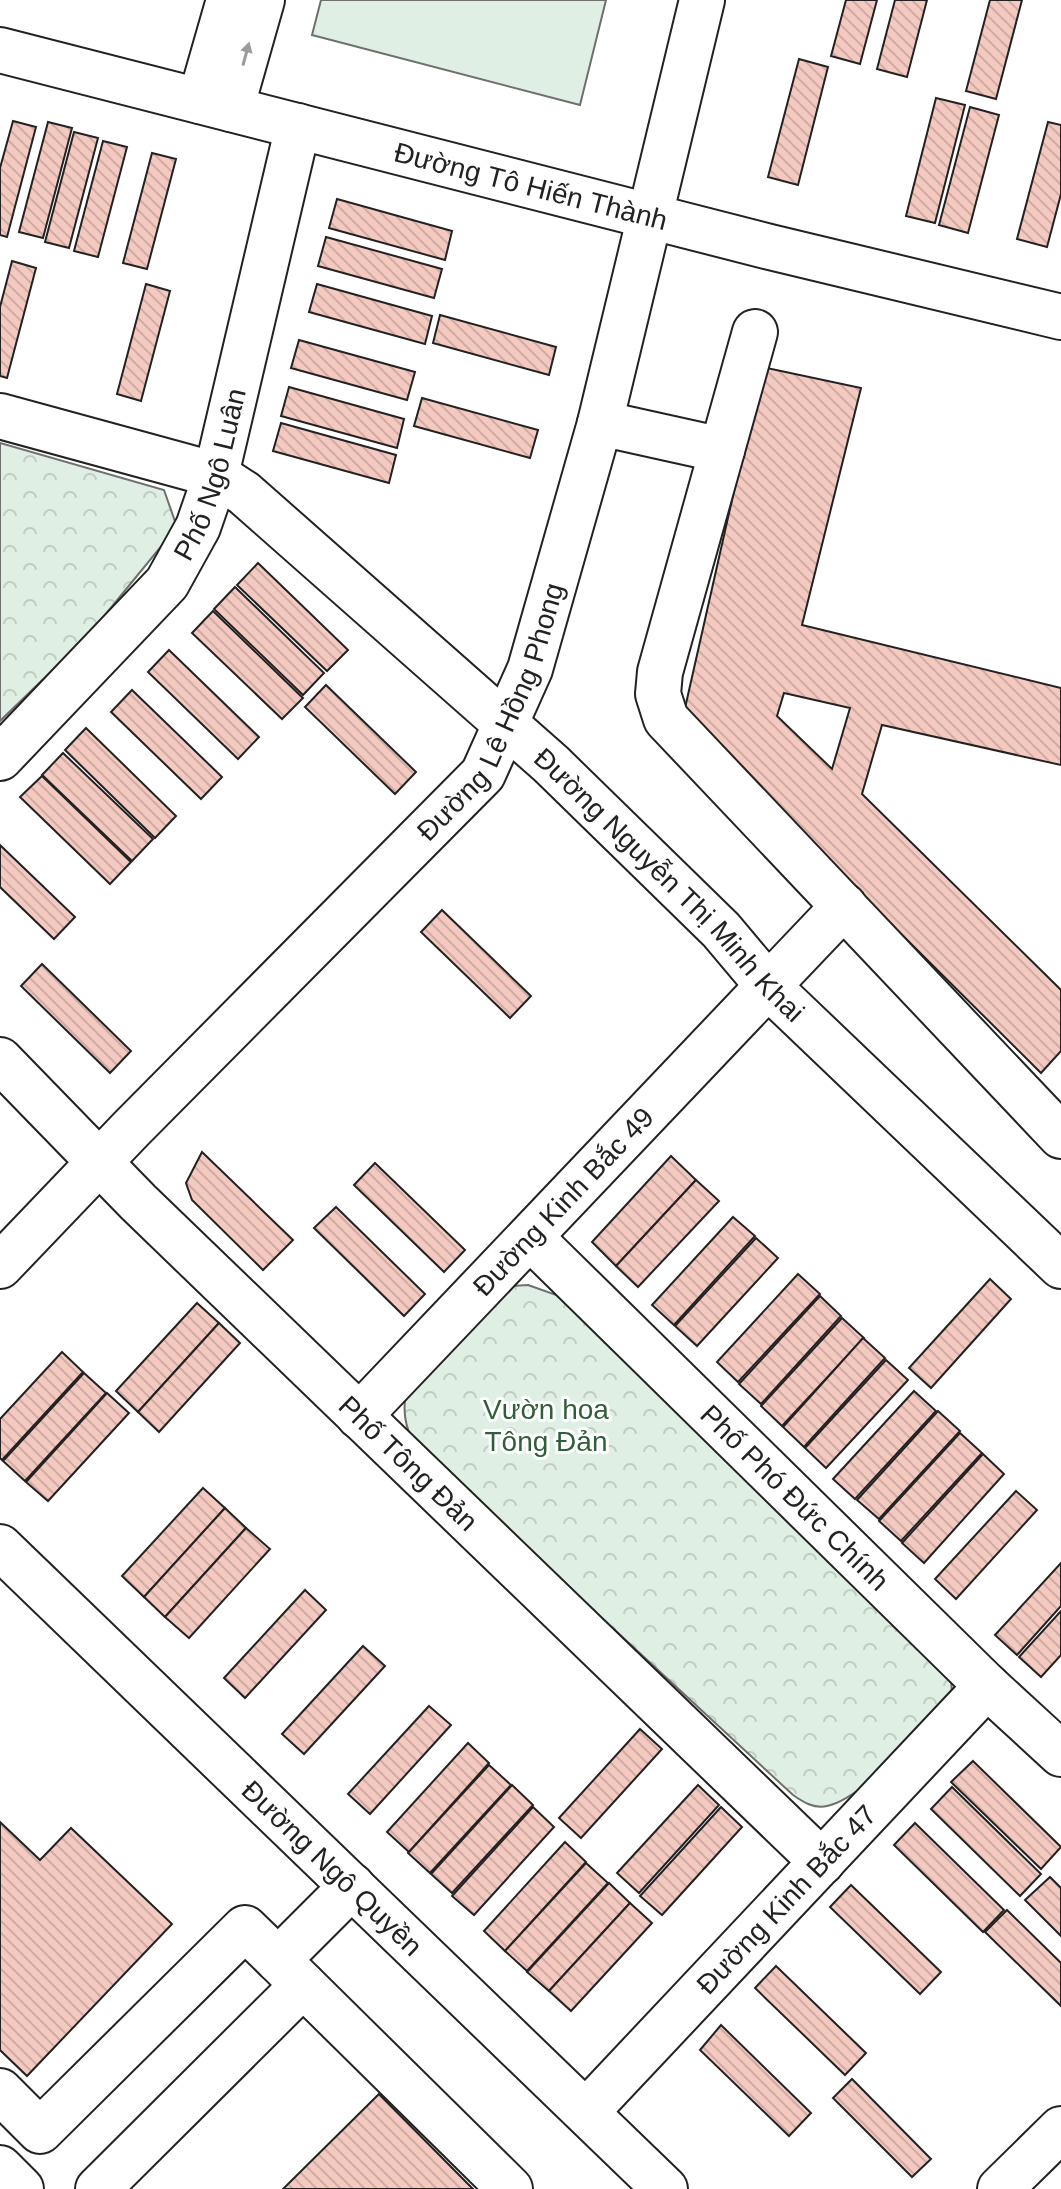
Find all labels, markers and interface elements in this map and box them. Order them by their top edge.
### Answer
one-way arrow [241,42,253,67]
street label: Đường Tô Hiến Thành [391,137,671,236]
street label: Phố Ngô Luân [168,385,252,566]
street label: Đường Lê Hồng Phong [411,579,570,847]
street label: Đường Nguyễn Thị Minh Khai [528,742,810,1028]
street label: Đường Kinh Bắc 49 [467,1102,660,1302]
street label: Phố Tông Đản [333,1390,484,1537]
park label: Vườn hoa Tông Đản [483,1394,609,1457]
street label: Phố Phó Đức Chính [694,1399,895,1597]
street label: Đường Ngô Quyền [236,1774,428,1962]
street label: Đường Kinh Bắc 47 [690,1799,883,2000]

